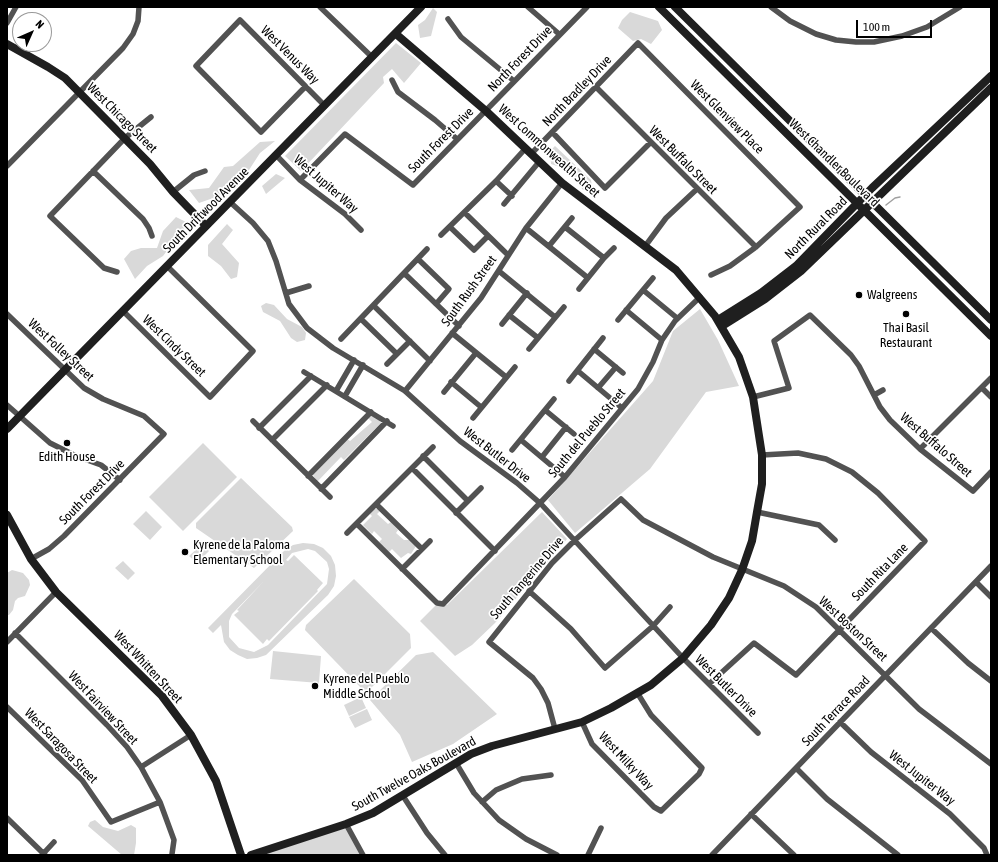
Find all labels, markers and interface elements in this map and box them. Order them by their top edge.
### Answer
north arrow [12,12,52,52]
scale bar [858,12,934,38]
text: N [33,18,46,31]
text: 100 m [863,20,890,34]
street label: West Venus Way [258,23,322,87]
street label: North Forest Drive [485,23,555,95]
street label: North Bradley Drive [539,52,615,130]
street label: West Glenview Place [687,77,767,157]
street label: West Chicago Street [84,80,160,156]
street label: West Commonwealth Street [495,101,603,201]
street label: South Forest Drive [405,104,477,176]
street label: West Chandler Boulevard [786,116,882,210]
street label: West Buffalo Street [646,123,720,197]
street label: West Jupiter Way [291,152,361,216]
street label: South Driftwood Avenue [160,164,252,256]
street label: North Rural Road [782,194,850,262]
street label: South Rush Street [438,253,500,329]
place label: Walgreens [867,287,917,303]
marker: Walgreens [854,290,864,300]
marker: Thai Basil Restaurant [901,309,911,319]
street label: West Cindy Street [139,312,209,380]
street label: West Folley Street [25,316,97,384]
place label: Thai Basil Restaurant [880,320,932,351]
street label: South del Pueblo Street [545,385,629,481]
street label: West Buffalo Street [897,409,975,481]
street label: West Butler Drive [460,424,534,486]
marker: Edith House [62,438,72,448]
place label: Edith House [39,449,95,465]
street label: South Forest Drive [56,456,128,528]
street label: South Tangerine Drive [487,534,567,622]
place label: Kyrene de la Paloma Elementary School [193,537,290,568]
street label: South Rita Lane [849,540,911,604]
marker: Kyrene de la Paloma Elementary School [180,547,190,557]
street label: West Boston Street [815,593,891,665]
street label: West Whitten Street [110,627,186,707]
street label: West Butler Drive [692,652,760,720]
street label: West Fairview Street [65,668,141,748]
place label: Kyrene del Pueblo Middle School [323,671,409,702]
street label: South Terrace Road [799,673,873,749]
marker: Kyrene del Pueblo Middle School [310,681,320,691]
street label: West Saragosa Street [21,705,101,787]
street label: West Milky Way [595,729,657,793]
street label: South Twelve Oaks Boulevard [349,733,479,815]
street label: West Jupiter Way [886,747,958,809]

